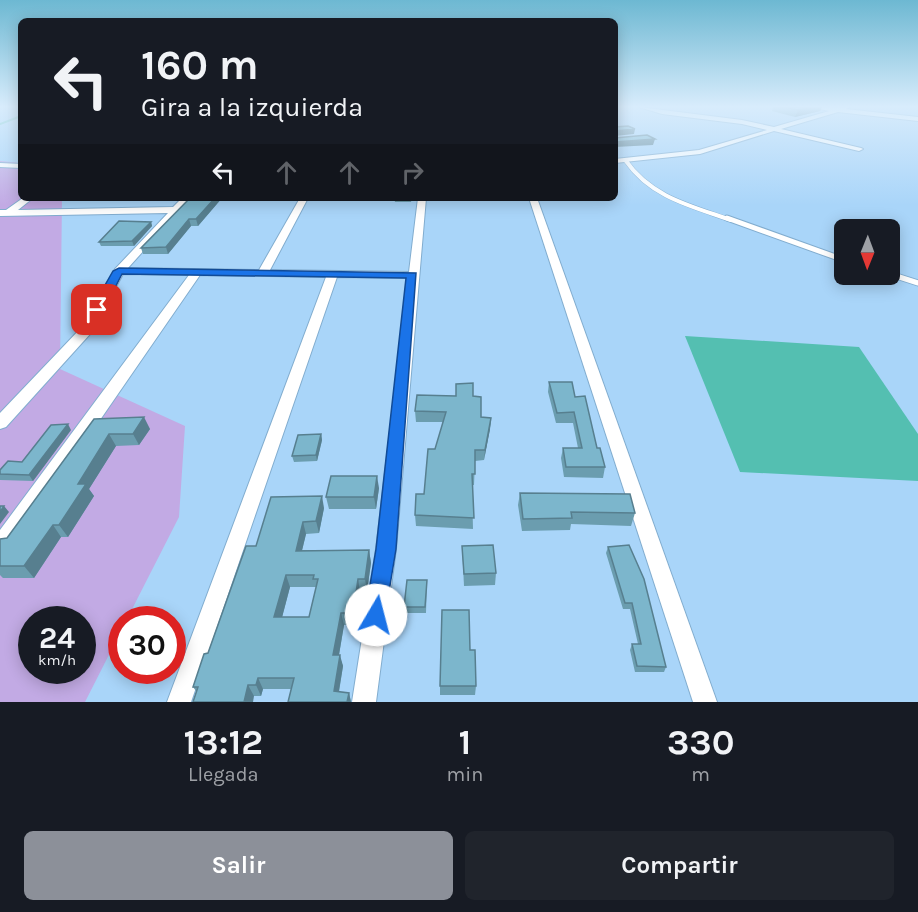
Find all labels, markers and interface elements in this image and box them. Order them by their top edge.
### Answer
text: 160 m [141,40,259,90]
icon: left [42,42,120,120]
text: Gira a la izquierda [141,91,363,123]
icon: left [207,156,240,189]
icon: ahead [270,156,303,189]
icon: ahead [333,156,366,189]
icon: right [396,156,429,189]
north arrow [834,219,900,285]
map controls [834,219,900,285]
pin [71,284,122,335]
icon: arrive [80,293,113,326]
position arrow [344,583,408,647]
speed limit sign: 30 [108,606,186,684]
text: 24 [39,620,75,656]
text: km/h [38,651,76,669]
text: 13:12 [184,721,263,763]
text: 1 [459,721,471,763]
text: 330 [667,721,734,763]
text: Llegada [188,763,259,786]
text: min [447,763,483,786]
text: m [691,763,710,786]
button: Salir [24,831,453,900]
button: Compartir [465,831,894,900]

